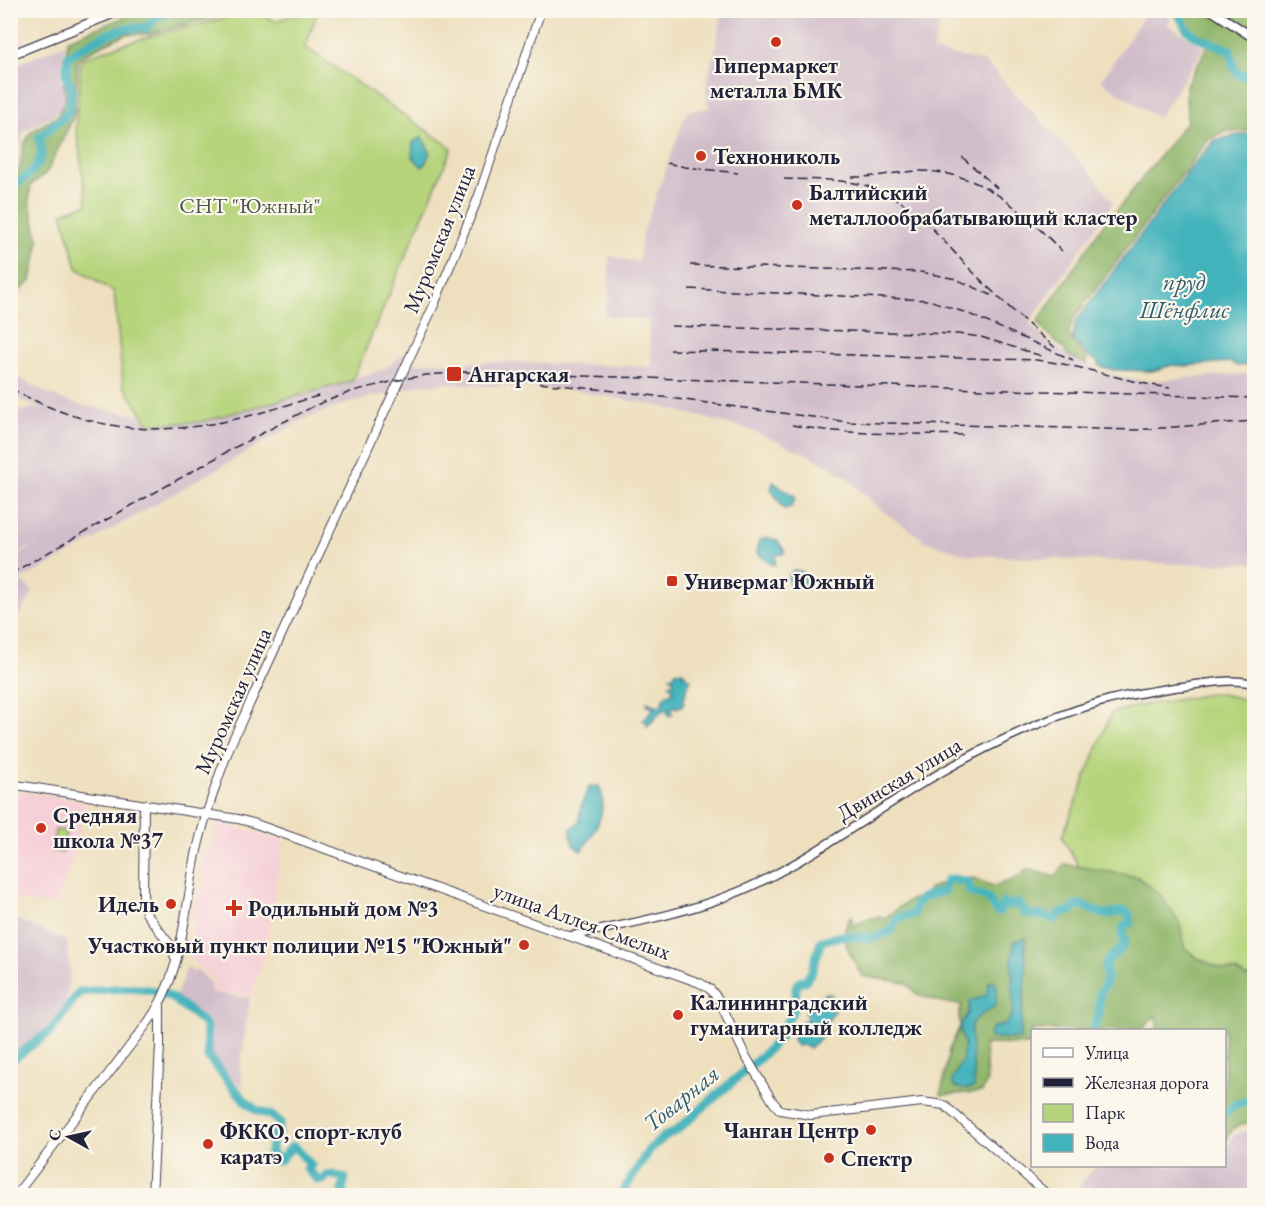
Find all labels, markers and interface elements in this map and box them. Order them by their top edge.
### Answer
marker: Гипермаркет металла БМК [769,35,783,49]
place label: Гипермаркет металла БМК [710,51,843,105]
place label: Технониколь [713,142,840,171]
marker: Технониколь [694,149,708,163]
street label: Муромская улица [396,160,482,317]
place label: Балтийский металлообрабатывающий кластер [809,178,1137,232]
park label: СНТ "Южный" [179,191,321,220]
marker: Балтийский металлообрабатывающий кластер [790,198,804,212]
water label: пруд Шёнфлис [1138,266,1229,325]
place label: Ангарская [467,360,570,389]
marker: Ангарская [445,365,463,383]
place label: Универмаг Южный [683,567,875,596]
marker: Универмаг Южный [665,574,679,588]
street label: Муромская улица [188,623,278,779]
street label: Двинская улица [831,730,967,828]
place label: Средняя школа №37 [53,801,164,855]
marker: Средняя школа №37 [34,821,48,835]
street label: улица Аллея Смелых [489,875,675,967]
place label: Идель [98,890,159,919]
place label: Родильный дом №3 [248,894,439,923]
marker: Идель [164,897,178,911]
marker: Родильный дом №3 [225,899,243,917]
place label: Участковый пункт полиции №15 "Южный" [87,931,512,960]
marker: Участковый пункт полиции №15 "Южный" [517,938,531,952]
place label: Калининградский гуманитарный колледж [690,988,923,1042]
marker: Калининградский гуманитарный колледж [671,1008,685,1022]
legend [1031,1029,1226,1167]
text: Улица [1084,1041,1130,1064]
water label: Товарная [636,1058,726,1138]
text: Железная дорога [1084,1071,1210,1094]
text: Парк [1085,1101,1125,1124]
north arrow [39,1107,99,1167]
place label: Чанган Центр [723,1116,859,1145]
place label: ФККО, спорт-клуб каратэ [220,1117,402,1171]
marker: Чанган Центр [864,1123,878,1137]
text: С [43,1128,66,1142]
text: Вода [1085,1131,1120,1154]
marker: ФККО, спорт-клуб каратэ [201,1137,215,1151]
place label: Спектр [841,1144,912,1173]
marker: Спектр [822,1151,836,1165]

